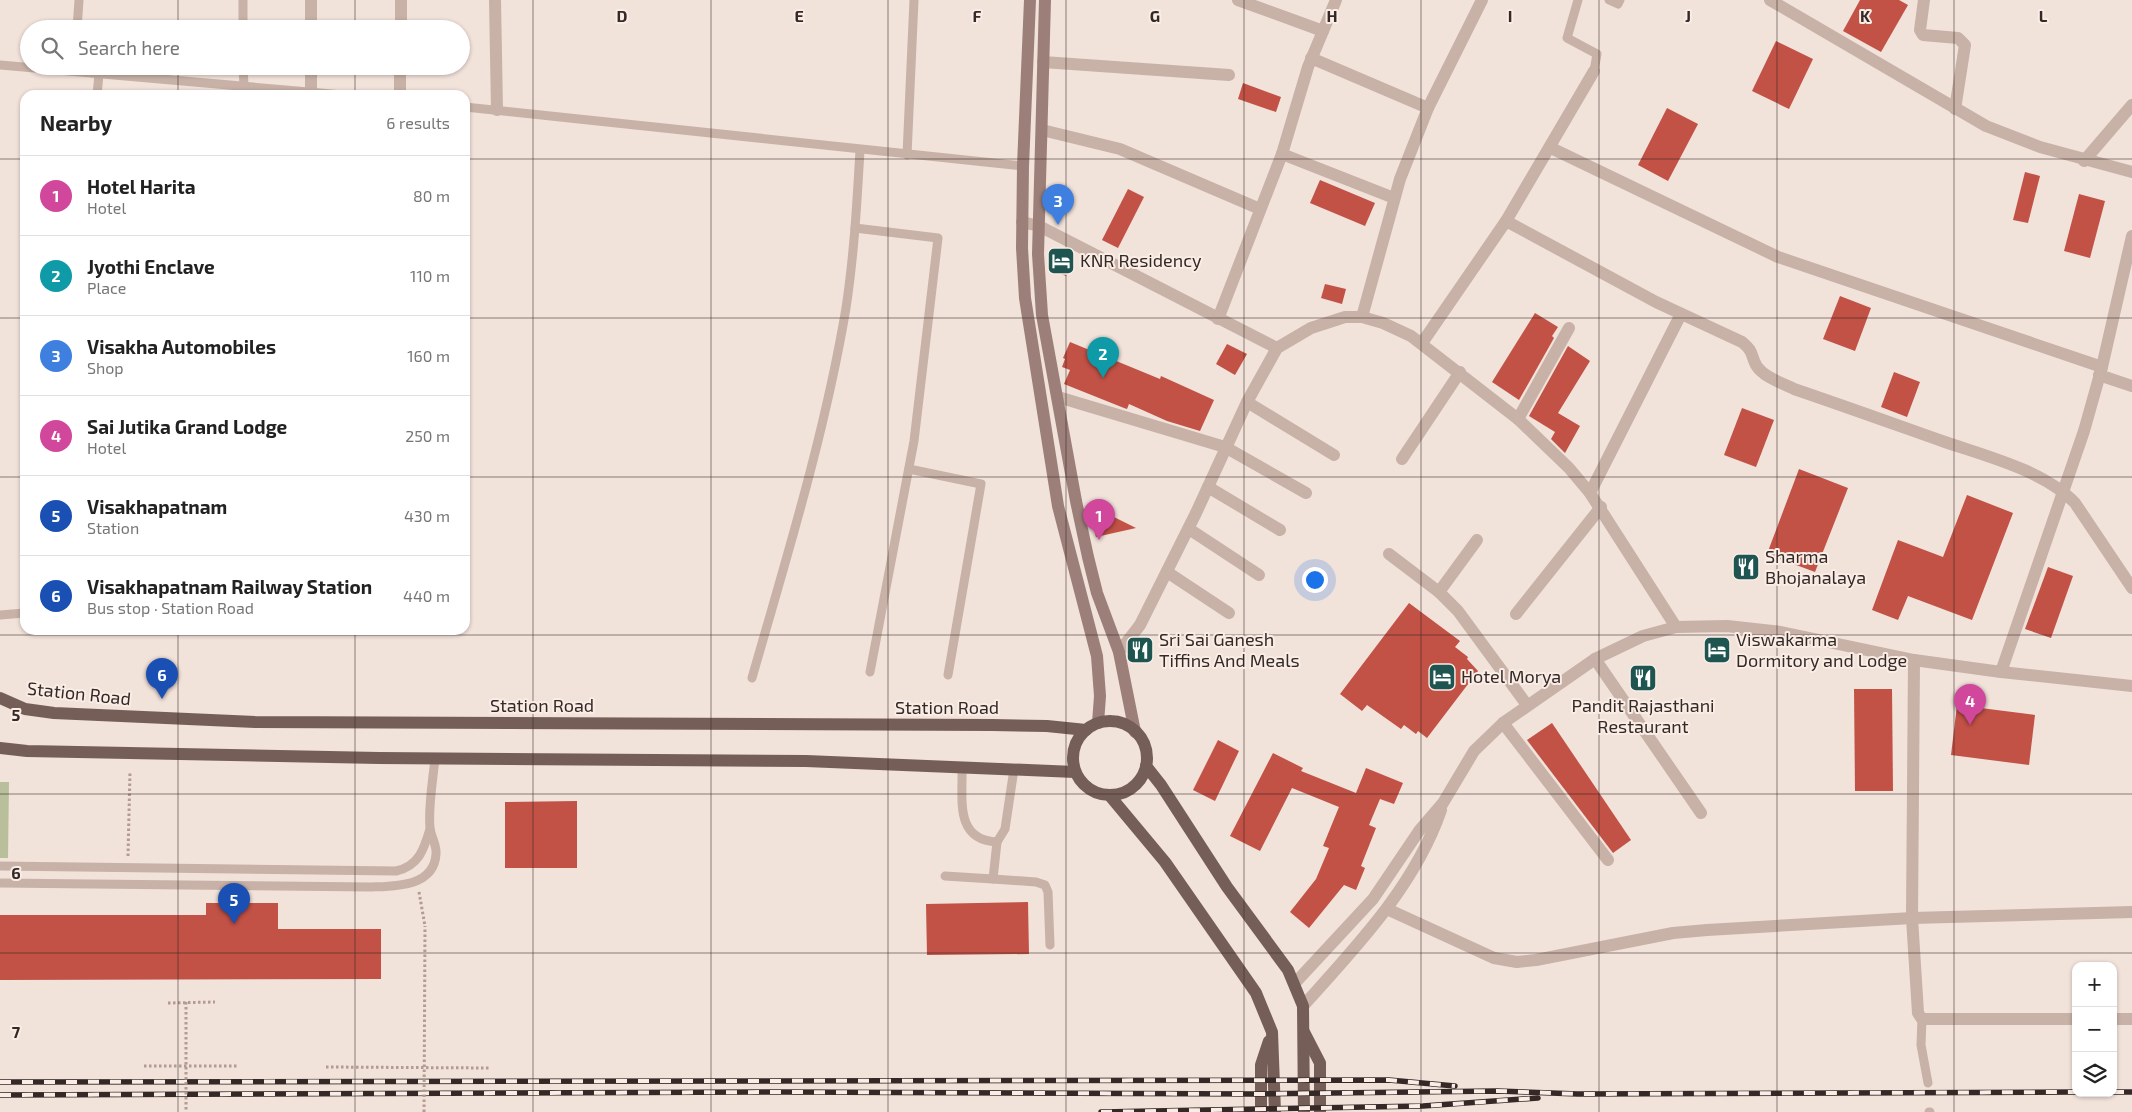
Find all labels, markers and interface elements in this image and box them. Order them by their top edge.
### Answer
text: D [617,6,628,25]
text: E [794,6,804,25]
text: F [973,6,982,25]
text: G [1150,6,1160,25]
text: H [1326,6,1338,25]
text: I [1508,6,1512,25]
text: J [1685,6,1691,25]
text: K [1860,6,1871,25]
text: L [2039,6,2048,25]
search box [20,20,470,75]
icon: search [38,34,66,62]
text: Search here [78,36,180,59]
text: Nearby [40,110,112,135]
text: 6 results [386,113,450,132]
text: Hotel Harita [87,175,196,198]
pin: 3 [1042,184,1074,225]
text: 1 [53,186,59,205]
text: 80 m [413,186,450,205]
text: Hotel [87,198,126,217]
hotel icon: KNR Residency [1046,246,1076,276]
place label: KNR Residency [1080,249,1202,271]
text: Jyothi Enclave [87,255,215,278]
text: 2 [51,266,61,285]
text: 110 m [410,266,450,285]
text: Place [87,278,126,297]
text: Visakha Automobiles [87,335,276,358]
pin: 2 [1087,337,1119,378]
text: 3 [51,346,61,365]
text: 160 m [407,346,450,365]
text: Shop [87,358,124,377]
text: Sai Jutika Grand Lodge [87,415,287,438]
text: 4 [51,426,61,445]
text: 250 m [405,426,450,445]
text: Hotel [87,438,126,457]
text: Visakhapatnam [87,495,227,518]
pin: 1 [1083,499,1115,540]
text: 5 [52,506,60,525]
text: 430 m [404,506,450,525]
text: Station [87,518,139,537]
place label: Sharma Bhojanalaya [1765,545,1866,588]
restaurant icon: Sharma Bhojanalaya [1731,552,1761,582]
your location [1302,567,1328,593]
text: Visakhapatnam Railway Station [87,575,372,598]
text: 6 [51,586,61,605]
text: 440 m [403,586,450,605]
text: Bus stop · Station Road [87,598,254,617]
place label: Sri Sai Ganesh Tiffins And Meals [1159,628,1300,671]
place label: Viswakarma Dormitory and Lodge [1736,628,1907,671]
restaurant icon: Sri Sai Ganesh Tiffins And Meals [1125,635,1155,665]
hotel icon: Viswakarma Dormitory and Lodge [1702,635,1732,665]
pin: 6 [146,658,178,699]
hotel icon: Hotel Morya [1427,662,1457,692]
restaurant icon: Pandit Rajasthani Restaurant [1628,663,1658,693]
place label: Hotel Morya [1461,665,1561,687]
street label: Station Road [26,677,132,709]
pin: 4 [1954,684,1986,725]
street label: Station Road [490,694,594,716]
place label: Pandit Rajasthani Restaurant [1571,694,1715,737]
street label: Station Road [895,696,999,718]
text: 5 [12,705,21,724]
text: 6 [11,863,21,882]
pin: 5 [218,883,250,924]
map controls [2072,962,2117,1097]
button: + [2072,962,2117,1007]
button: − [2072,1007,2117,1052]
text: 7 [12,1022,21,1041]
button: layers [2072,1052,2117,1097]

